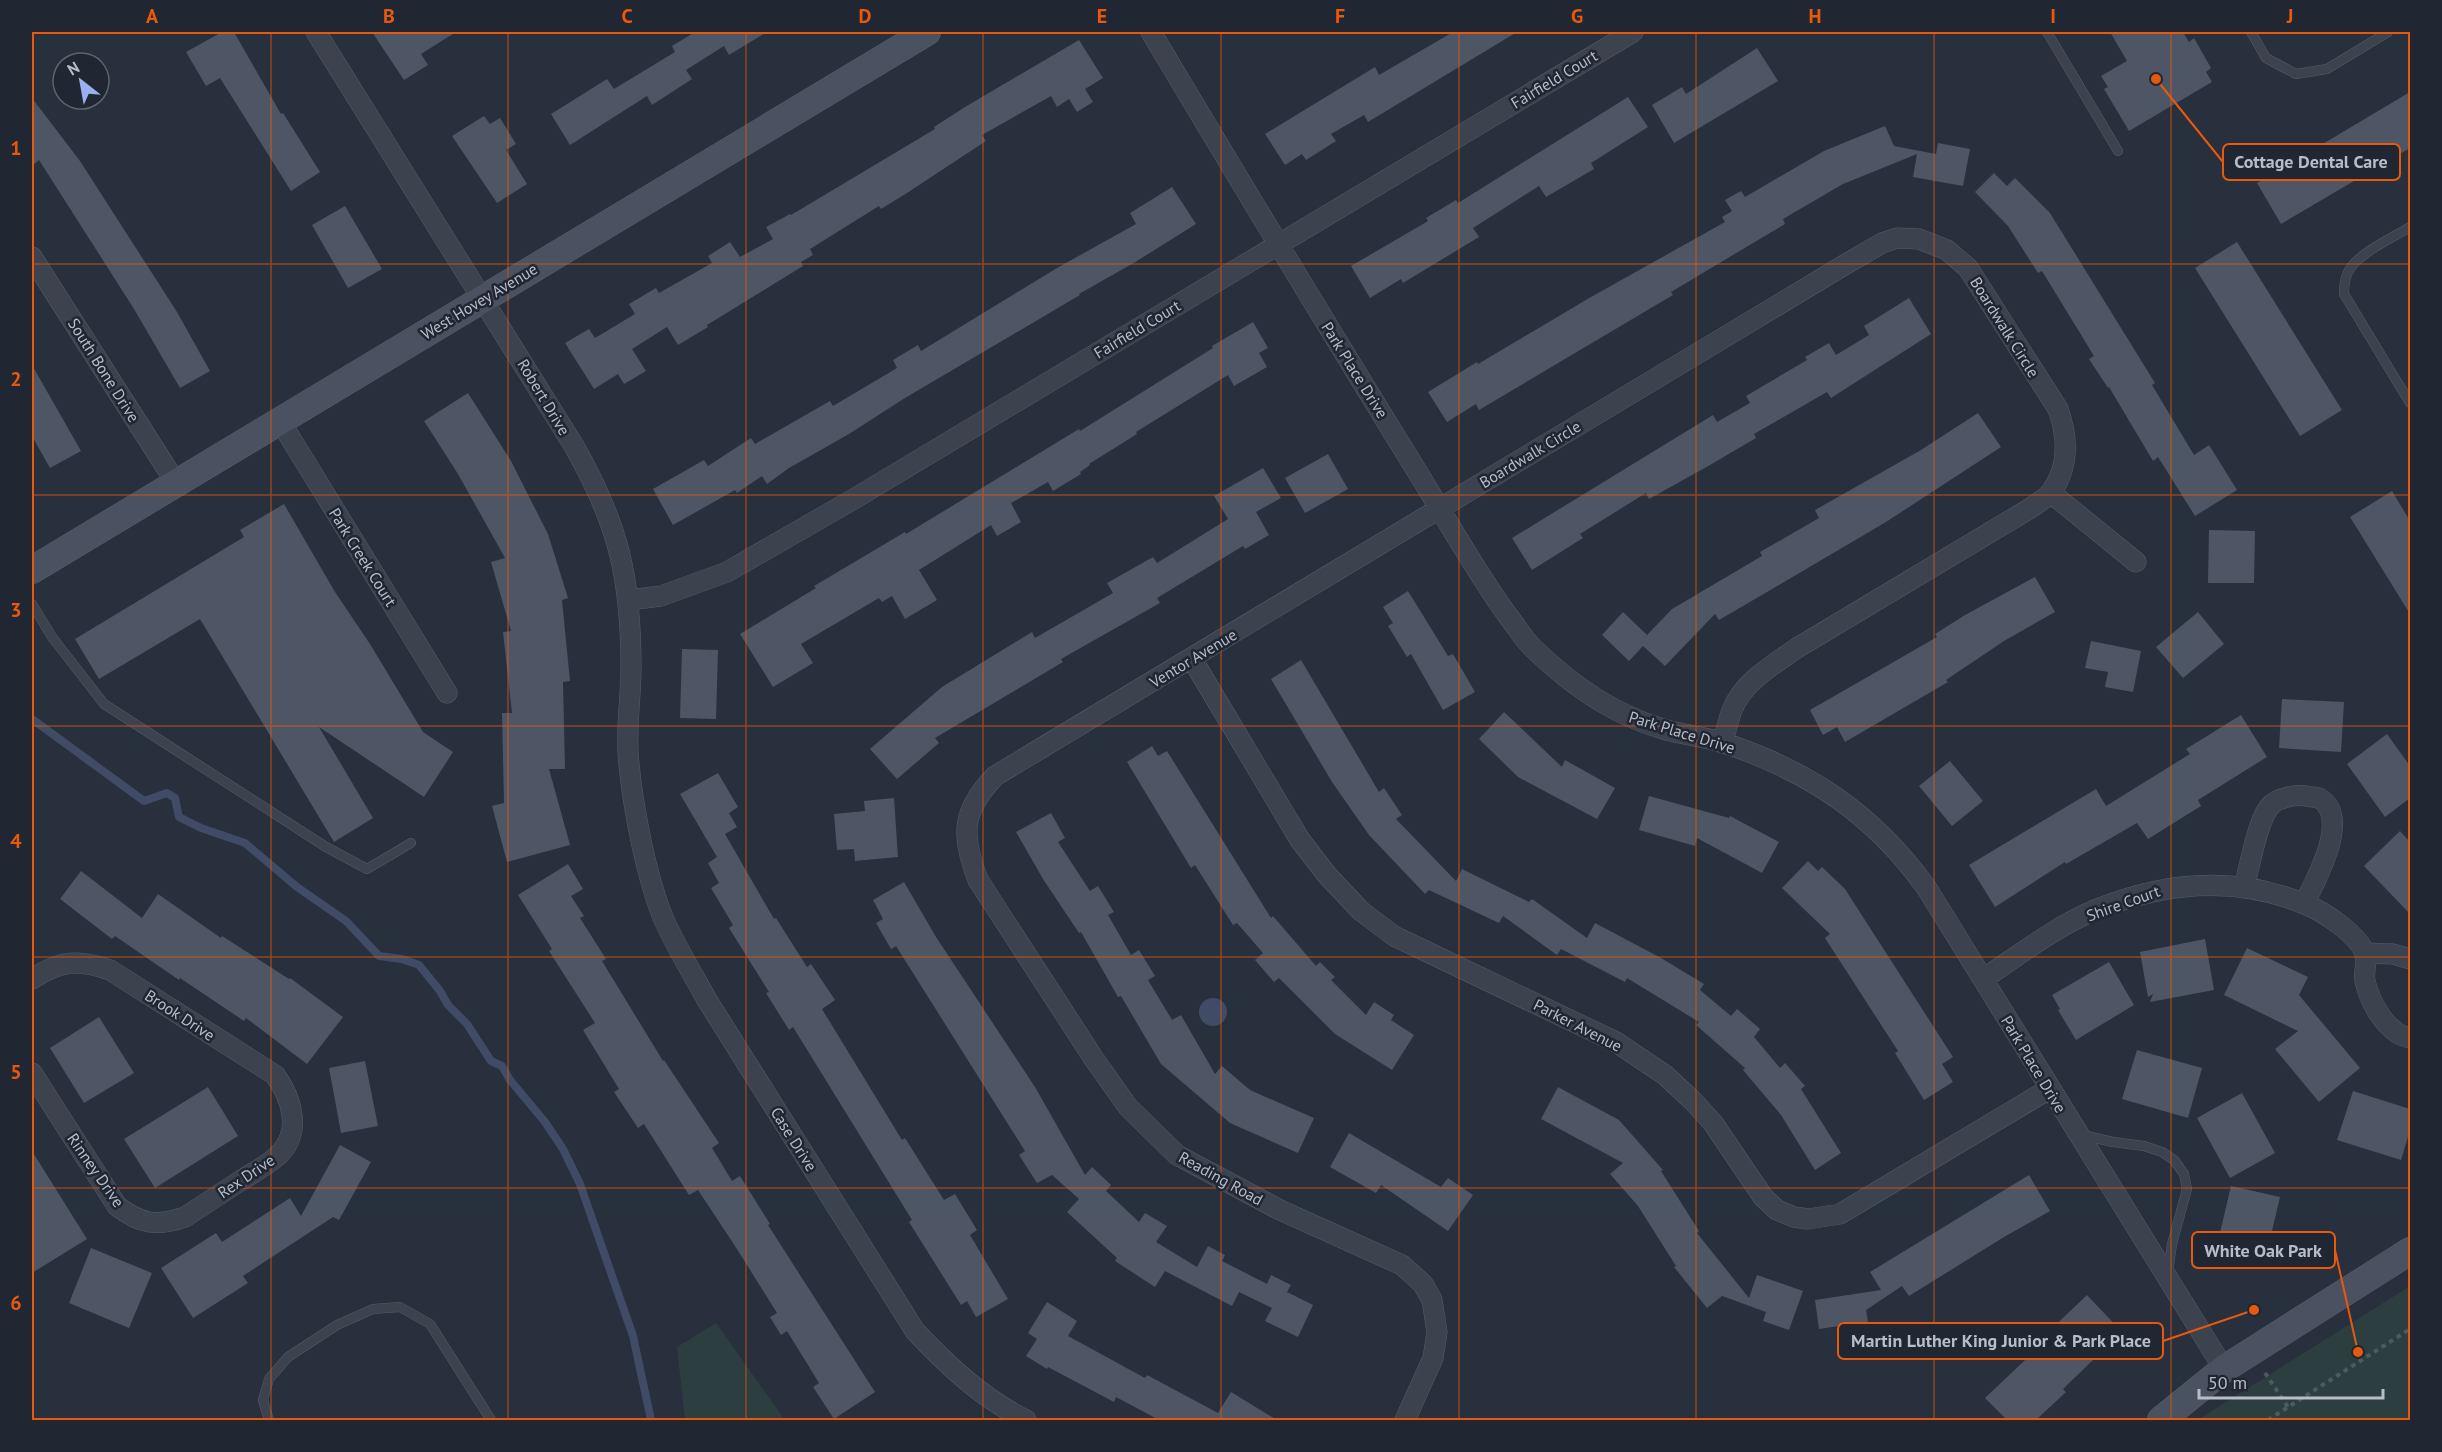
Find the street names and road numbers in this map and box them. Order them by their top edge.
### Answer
street label: Fairfield Court [1507,45,1601,113]
street label: West Hovey Avenue [417,258,541,344]
street label: Boardwalk Circle [1966,273,2044,381]
street label: Fairfield Court [1090,295,1184,363]
street label: South Bone Drive [64,314,144,426]
street label: Park Place Drive [1317,318,1393,422]
street label: Robert Drive [513,355,575,439]
street label: Boardwalk Circle [1476,416,1584,492]
street label: Park Creek Court [325,504,402,610]
street label: Ventor Avenue [1145,624,1240,692]
street label: Park Place Drive [1627,706,1737,758]
street label: Shire Court [2084,880,2163,925]
street label: Brook Drive [141,985,219,1045]
street label: Parker Avenue [1530,994,1626,1056]
street label: Park Place Drive [1997,1012,2071,1116]
street label: Case Drive [766,1103,822,1175]
street label: Rinney Drive [63,1129,129,1211]
street label: Reading Road [1175,1147,1267,1209]
street label: Rex Drive [214,1150,278,1202]

